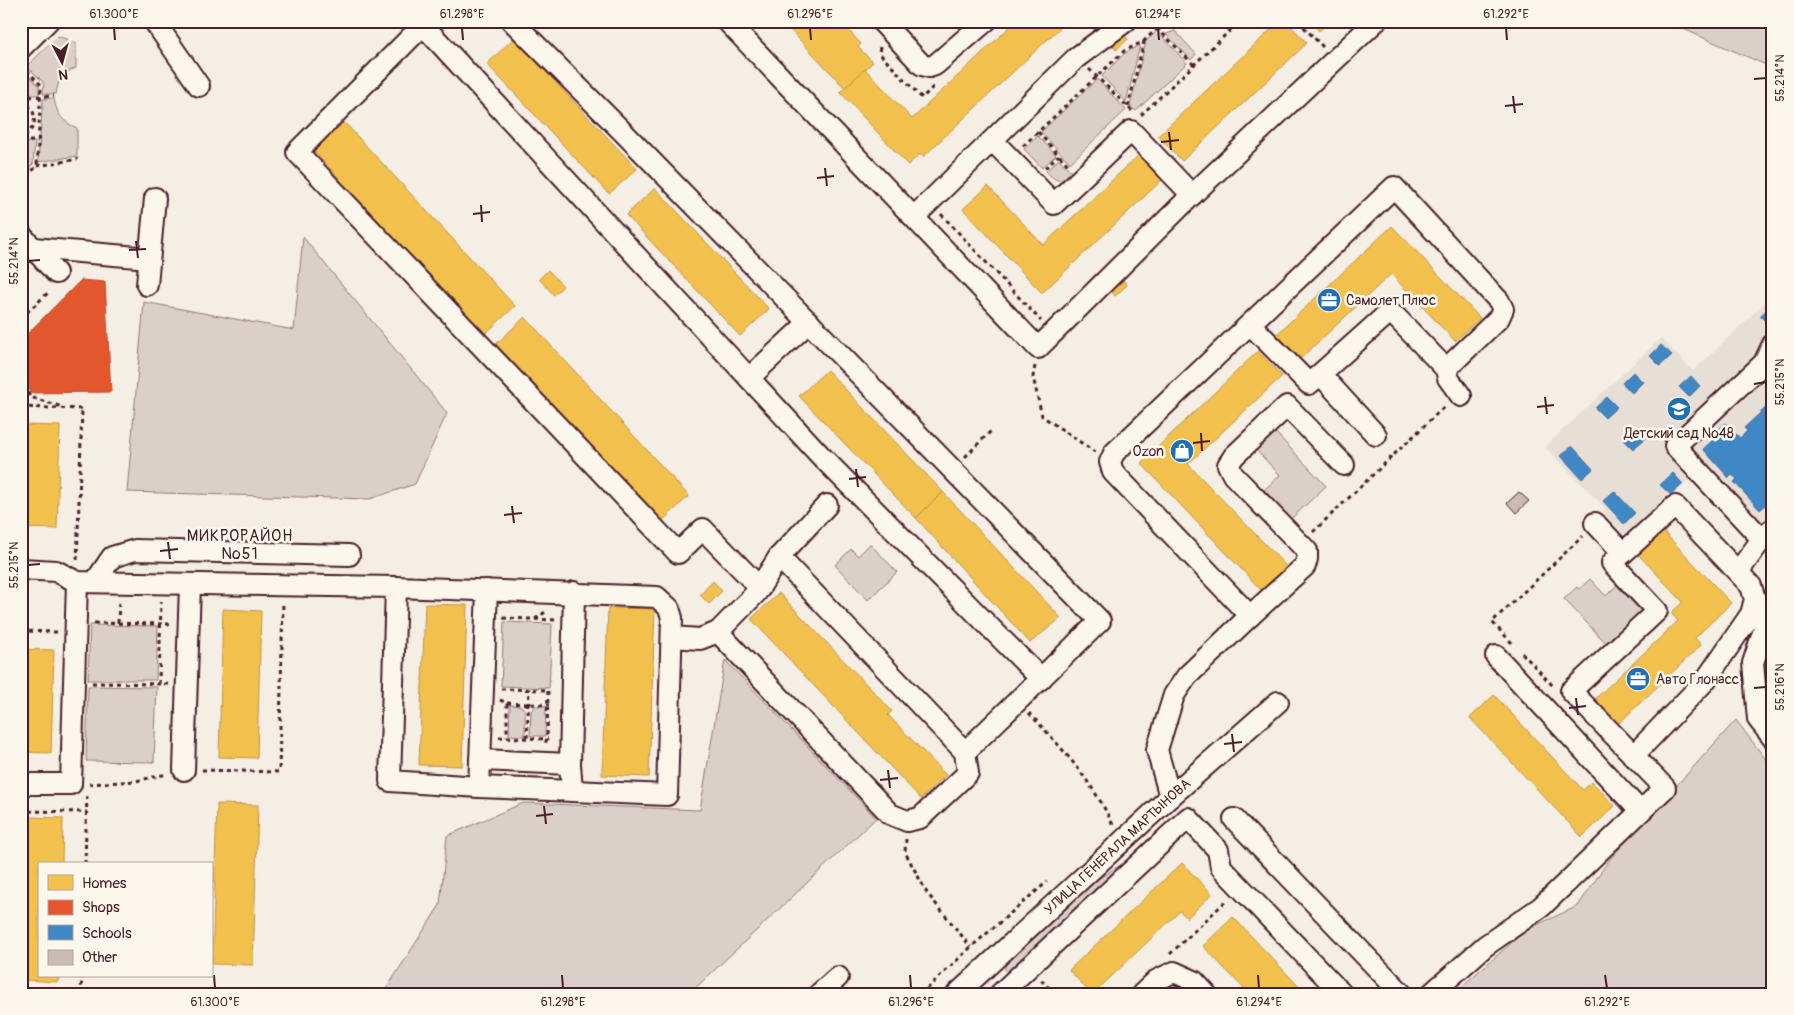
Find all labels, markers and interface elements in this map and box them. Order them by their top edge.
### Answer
text: 61.300°E [90,7,138,22]
text: 61.298°E [440,7,484,22]
text: 61.296°E [787,7,833,22]
text: 61.294°E [1135,7,1181,22]
text: 61.292°E [1483,7,1529,22]
north arrow [38,38,88,88]
text: 55.214°N [1773,54,1788,102]
text: N [58,65,69,83]
text: 55.214°N [7,237,22,285]
office icon: Самолет Плюс [1316,287,1342,313]
place label: Самолет Плюс [1346,292,1436,309]
text: 55.215°N [1773,359,1788,405]
school or university icon: Детский сад №48 [1666,396,1692,422]
place label: Детский сад №48 [1623,425,1734,442]
shop icon: Ozon [1169,438,1195,464]
place label: Ozon [1133,443,1164,460]
district label: МИКРОРАЙОН №51 [187,526,293,564]
text: 55.215°N [7,542,22,588]
text: 55.216°N [1773,663,1788,711]
office icon: Авто Глонасс [1625,666,1651,692]
place label: Авто Глонасс [1656,671,1739,688]
street label: УЛИЦА ГЕНЕРАЛА МАРТЫНОВА [1040,775,1194,918]
legend [38,862,212,978]
text: Homes [82,874,127,893]
text: Shops [82,898,120,917]
text: Schools [82,924,132,943]
text: Other [82,948,118,967]
text: 61.300°E [191,995,239,1010]
text: 61.298°E [541,995,585,1010]
text: 61.296°E [888,995,934,1010]
text: 61.294°E [1236,995,1282,1010]
text: 61.292°E [1584,995,1630,1010]

